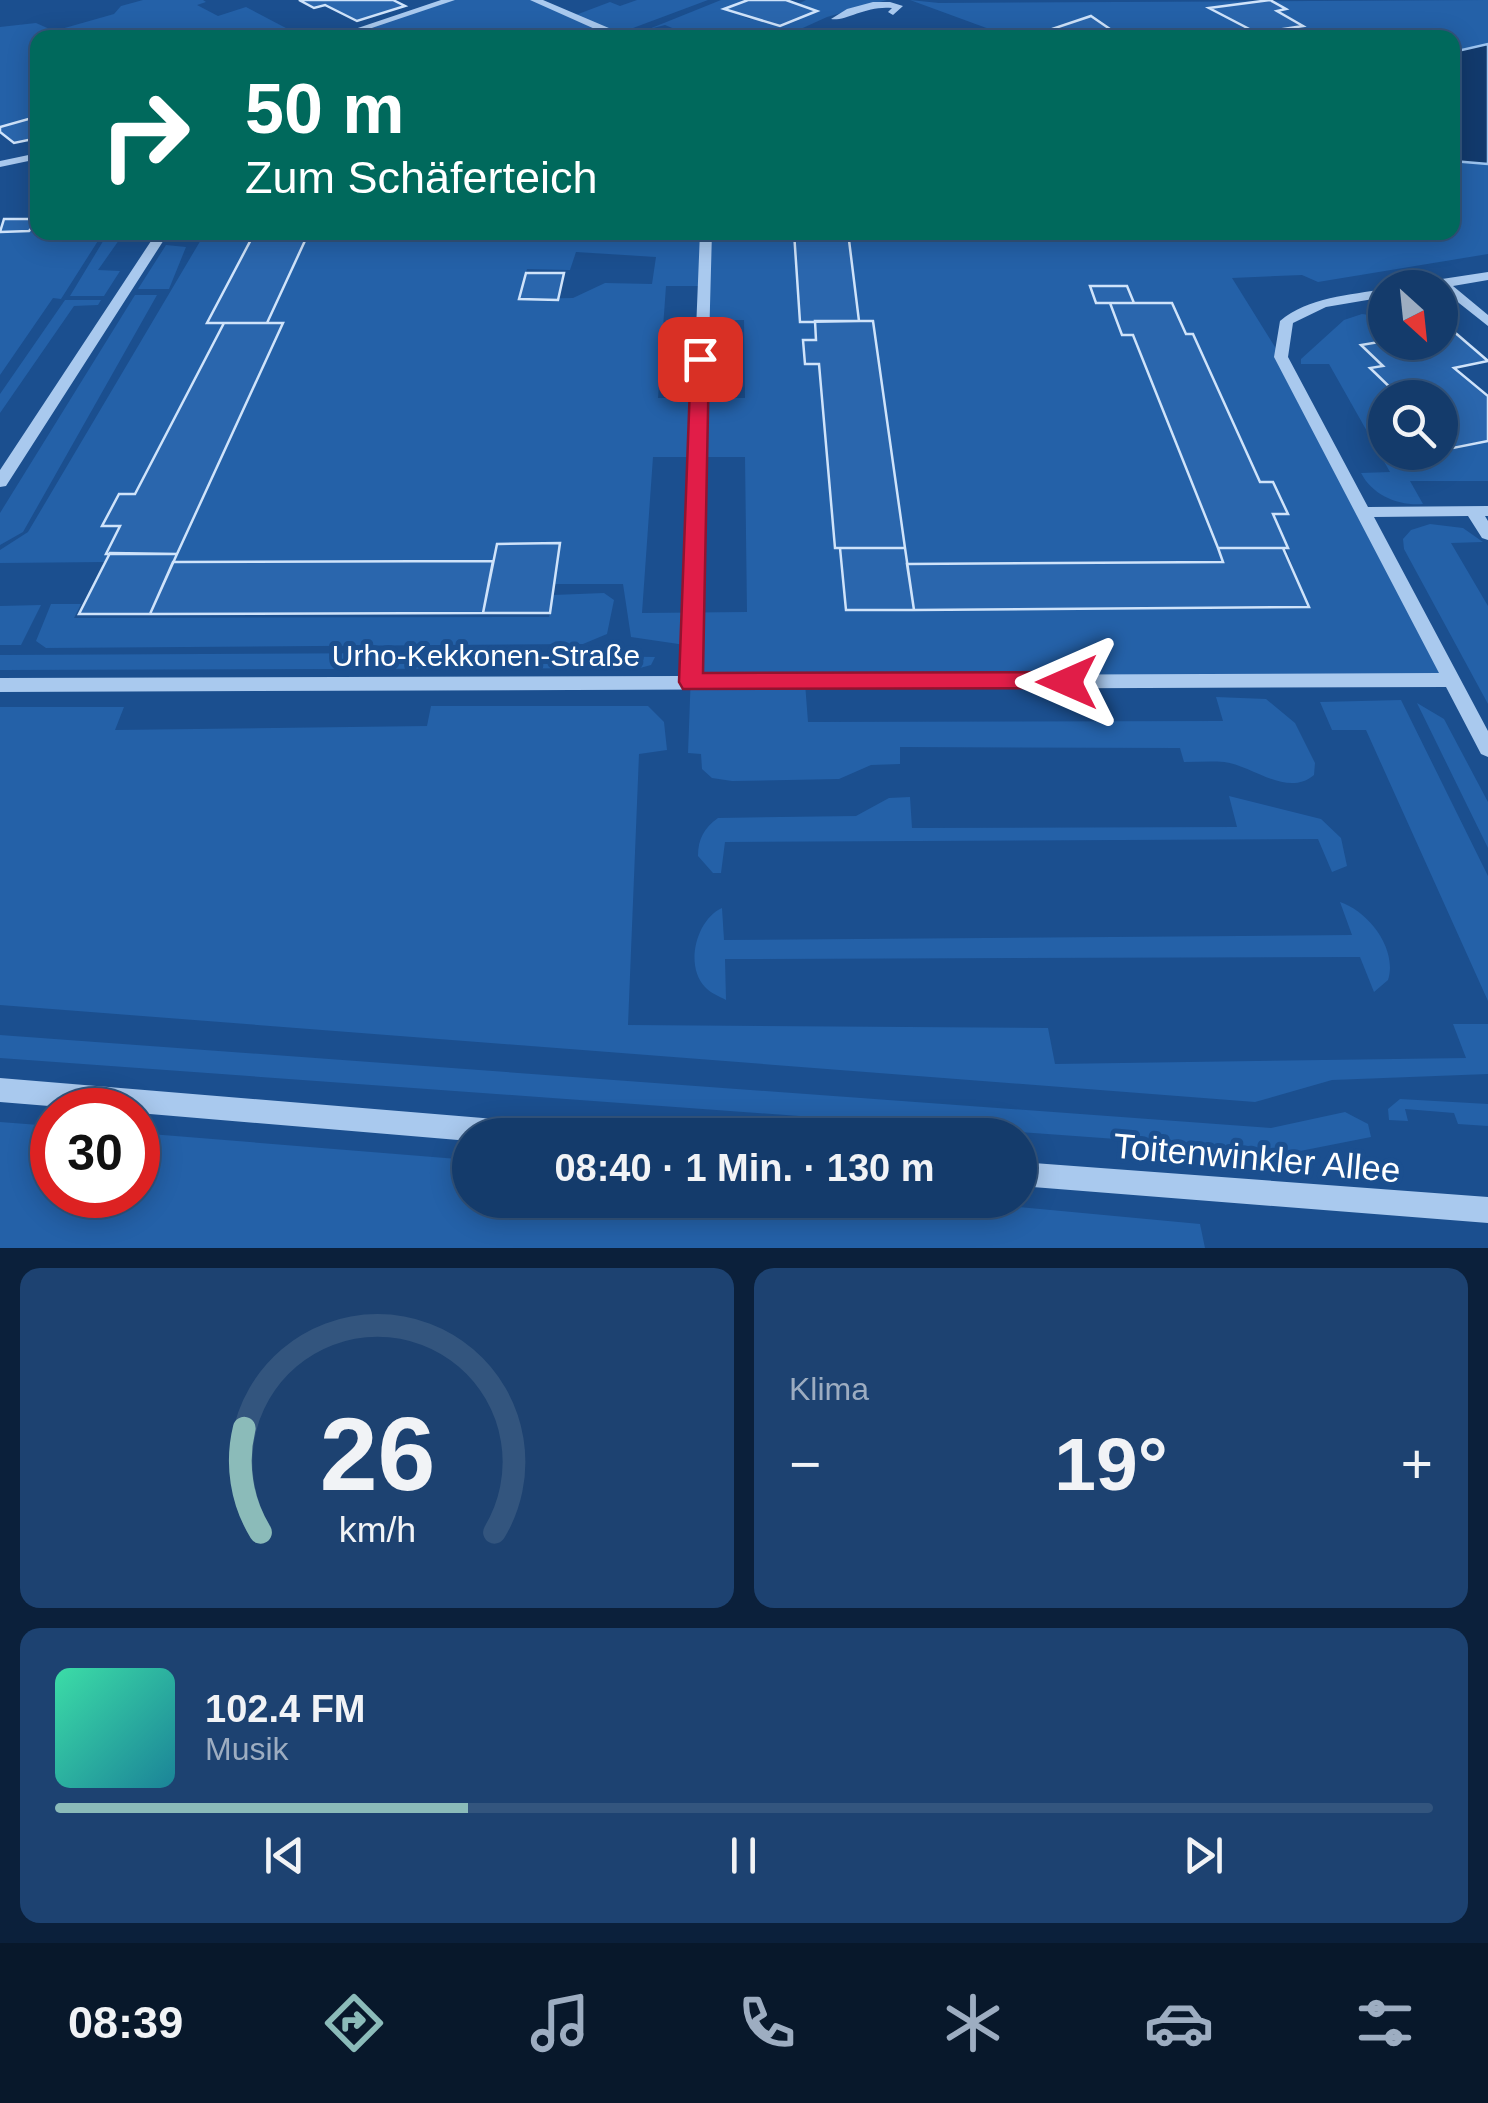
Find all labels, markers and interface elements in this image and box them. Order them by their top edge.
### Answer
icon: right [80,70,210,200]
text: 50 m [245,70,405,148]
text: Zum Schäferteich [245,152,598,203]
north arrow [1368,270,1458,360]
map controls [1368,270,1458,470]
pin [658,317,743,402]
icon: arrive [673,332,728,387]
button: search [1368,380,1458,470]
position arrow [1015,630,1119,734]
street label: Urho-Kekkonen-Straße [332,639,640,672]
speed limit sign: 30 [30,1088,160,1218]
street label: Toitenwinkler Allee [1112,1126,1402,1189]
text: 08:40 · 1 Min. · 130 m [554,1147,935,1189]
text: Klima [789,1371,869,1407]
text: 26 [319,1396,435,1512]
text: 19° [1054,1422,1168,1506]
text: − [789,1433,821,1495]
text: + [1401,1433,1433,1495]
text: km/h [338,1510,416,1550]
text: 102.4 FM [205,1688,366,1730]
text: Musik [205,1731,289,1767]
icon: previous [257,1828,312,1883]
icon: pause [716,1828,771,1883]
icon: next [1176,1828,1231,1883]
icon: directions [319,1988,389,2058]
icon: music [525,1988,595,2058]
icon: phone [732,1988,802,2058]
icon: climate [938,1988,1008,2058]
icon: car [1144,1988,1214,2058]
icon: filters [1350,1988,1420,2058]
text: 08:39 [68,1997,183,2048]

